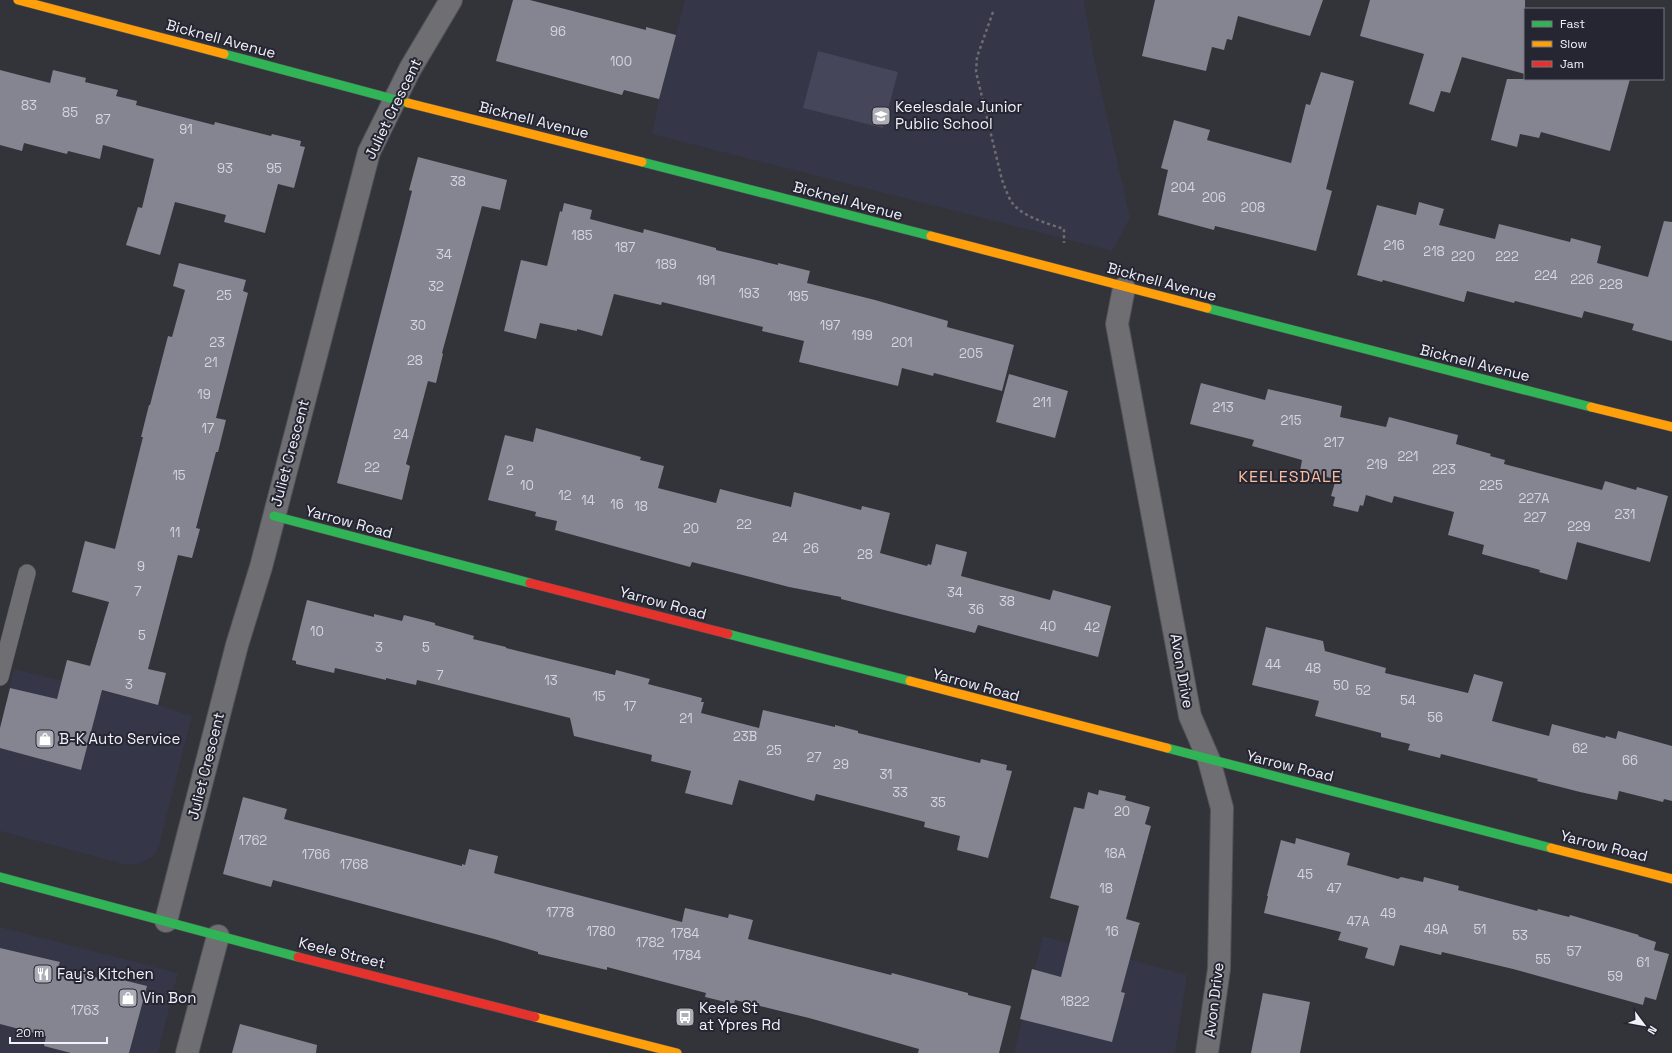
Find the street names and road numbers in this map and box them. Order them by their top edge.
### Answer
street label: Bicknell Avenue [164,15,278,62]
street label: Juliet Crescent [360,55,425,162]
street label: Bicknell Avenue [477,97,591,142]
street label: Bicknell Avenue [791,177,905,224]
street label: Bicknell Avenue [1105,258,1219,305]
street label: Bicknell Avenue [1418,340,1532,385]
street label: Juliet Crescent [266,397,313,508]
street label: Yarrow Road [303,501,395,542]
street label: Yarrow Road [617,582,709,623]
street label: Avon Drive [1167,632,1198,710]
street label: Yarrow Road [930,664,1022,705]
street label: Juliet Crescent [183,710,228,822]
street label: Yarrow Road [1244,745,1336,786]
street label: Yarrow Road [1558,825,1650,866]
street label: Keele Street [297,933,388,973]
street label: Avon Drive [1199,961,1228,1038]

